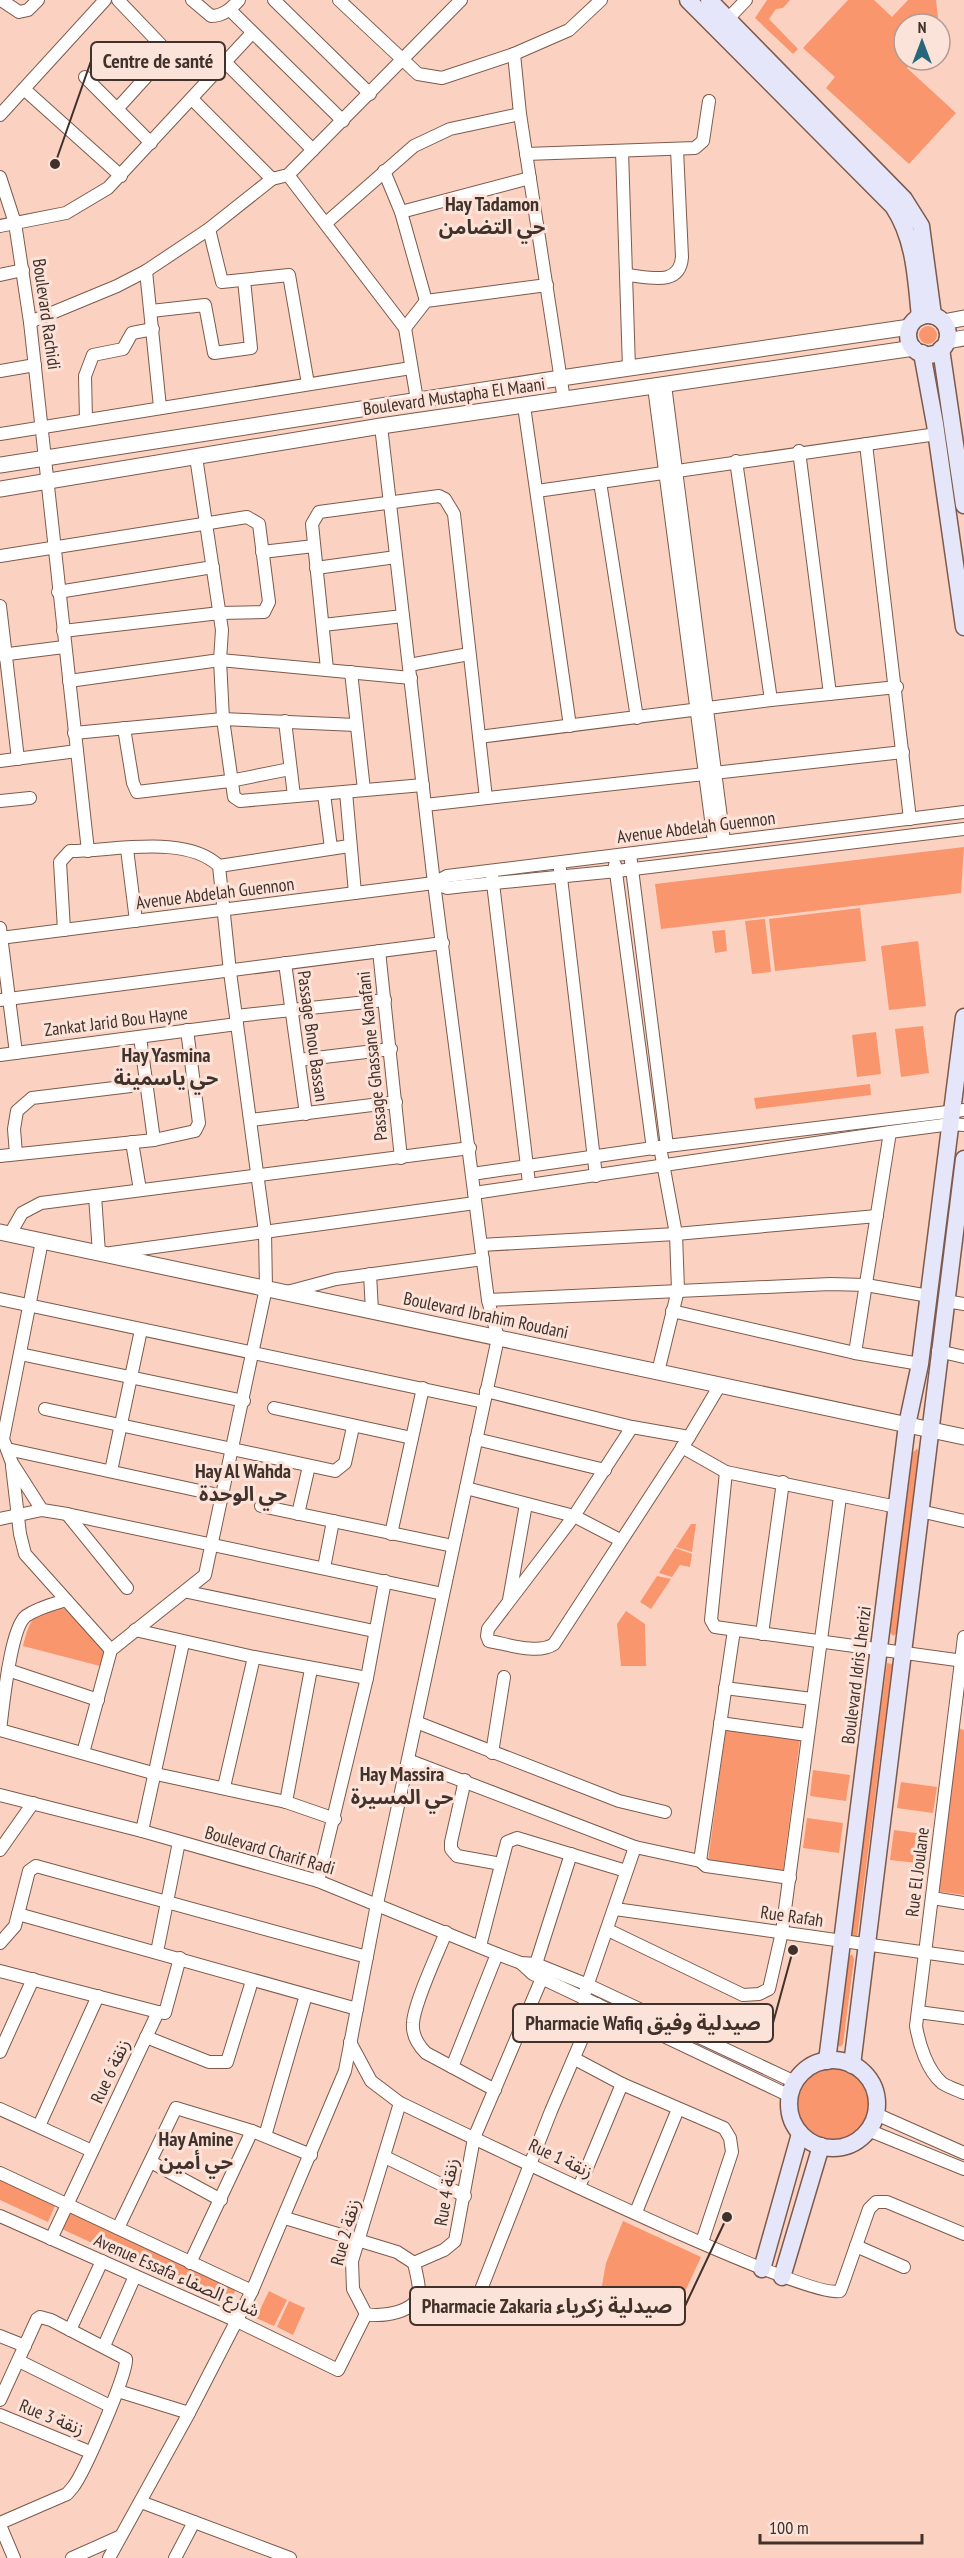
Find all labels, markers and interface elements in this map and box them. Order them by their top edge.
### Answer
north arrow [892,12,952,72]
text: N [918,17,926,37]
callout: Centre de santé [91,42,225,80]
text: Centre de santé [103,48,213,74]
district label: Hay Tadamon حي التضامن [439,191,546,244]
street label: Boulevard Rachidi [28,257,66,371]
street label: Boulevard Mustapha El Maani [361,372,547,420]
street label: Avenue Abdelah Guennon [616,806,776,848]
street label: Avenue Abdelah Guennon [135,872,295,914]
street label: Passage Bnou Bassan [292,969,334,1103]
street label: Passage Ghassane Kanafani [352,970,392,1142]
street label: Zankat Jarid Bou Hayne [43,1001,189,1041]
district label: Hay Yasmina حي ياسمينة [114,1042,219,1095]
street label: Boulevard Ibrahim Roudani [401,1286,571,1344]
district label: Hay Al Wahda حي الوحدة [195,1458,291,1511]
street label: Boulevard Idris Lherizi [836,1605,876,1745]
district label: Hay Massira حي المسيرة [351,1761,454,1814]
street label: Boulevard Charif Radi [202,1820,338,1880]
street label: Rue El Joulane [900,1826,934,1918]
street label: Rue Rafah [759,1900,825,1932]
callout: Pharmacie Wafiq صيدلية وفيق [513,2004,773,2042]
text: Pharmacie Wafiq صيدلية وفيق [525,2010,761,2036]
street label: Rue 6 زنقة [85,2035,135,2107]
district label: Hay Amine حي أمين [158,2126,234,2179]
street label: Rue 1 زنقة [525,2133,597,2183]
street label: Rue 4 زنقة [429,2156,463,2228]
street label: Rue 2 زنقة [325,2196,365,2268]
street label: Avenue Essafa شارع الصفاء [90,2228,263,2325]
callout: Pharmacie Zakaria صيدلية زكرياء [410,2287,685,2325]
text: Pharmacie Zakaria صيدلية زكرياء [422,2293,672,2319]
street label: Rue 3 زنقة [16,2394,88,2440]
scale bar [760,2507,922,2545]
text: 100 m [769,2516,809,2539]

